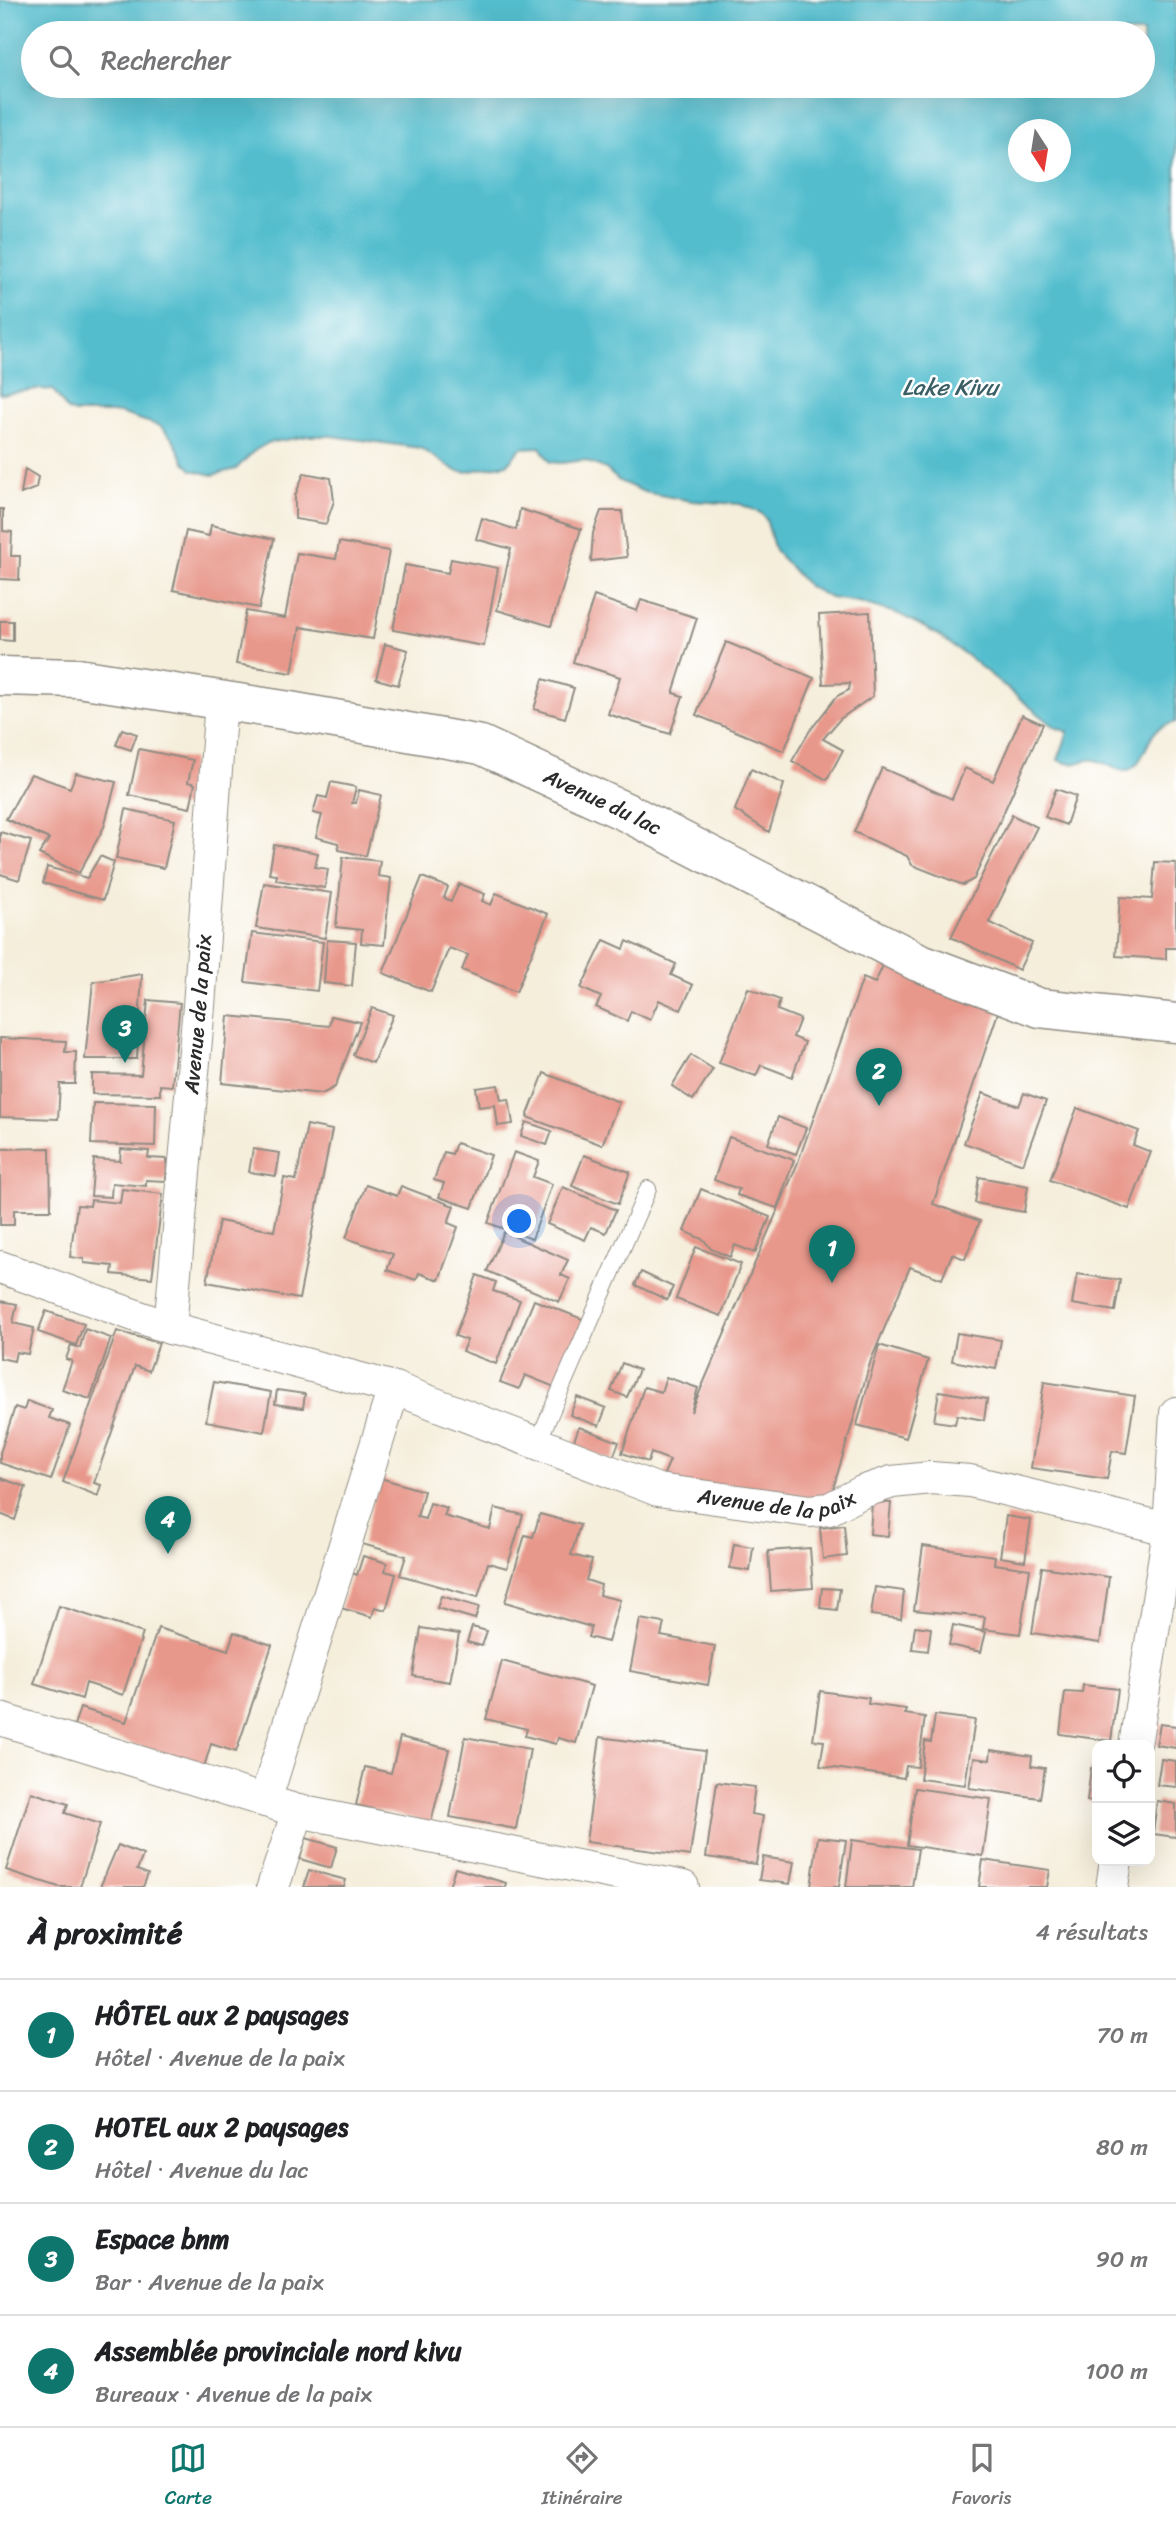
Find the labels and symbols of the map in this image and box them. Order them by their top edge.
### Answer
north arrow [1008,119,1071,182]
water label: Lake Kivu [902,367,1000,408]
street label: Avenue du lac [536,757,669,846]
street label: Avenue de la paix [172,933,223,1097]
pin: 3 [102,1005,148,1063]
pin: 2 [856,1048,902,1106]
your location [502,1204,536,1238]
pin: 1 [809,1225,855,1283]
street label: Avenue de la paix [694,1477,863,1530]
pin: 4 [145,1496,191,1554]

